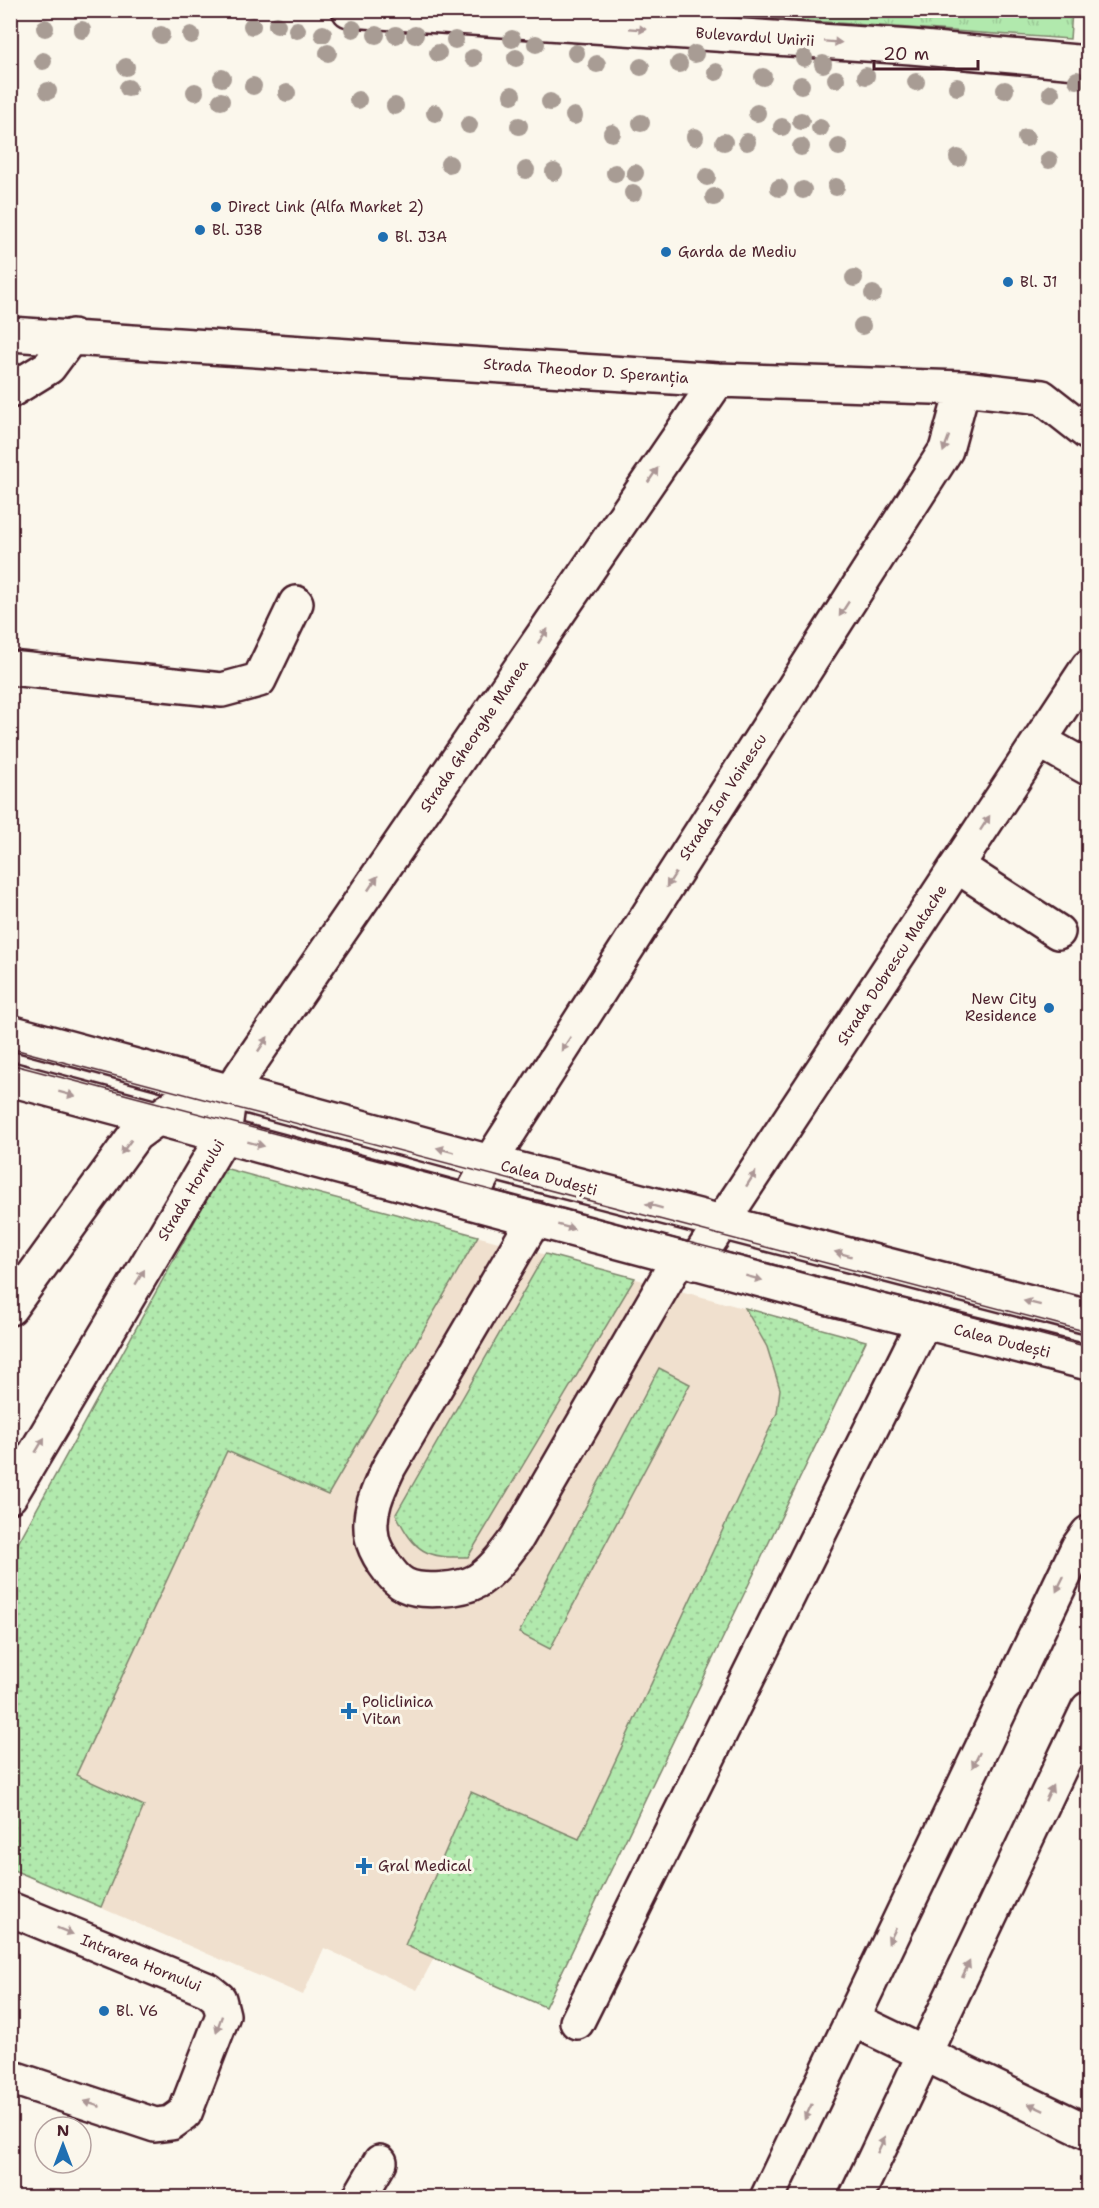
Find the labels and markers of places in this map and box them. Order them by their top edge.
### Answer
place label: Direct Link (Alfa Market 2) [228,197,423,217]
marker: Direct Link (Alfa Market 2) [209,200,223,214]
place label: Bl. J3B [212,220,263,240]
marker: Bl. J3B [193,223,207,237]
place label: Bl. J3A [395,227,447,247]
marker: Bl. J3A [376,230,390,244]
place label: Garda de Mediu [678,242,797,262]
marker: Garda de Mediu [659,245,673,259]
place label: Bl. J1 [1020,272,1058,292]
marker: Bl. J1 [1001,275,1015,289]
place label: New City Residence [965,989,1037,1026]
marker: New City Residence [1042,1001,1056,1015]
place label: Policlinica Vitan [362,1692,434,1729]
marker: Policlinica Vitan [340,1702,358,1720]
place label: Gral Medical [378,1856,472,1876]
marker: Gral Medical [355,1857,373,1875]
place label: Bl. V6 [116,2001,158,2021]
marker: Bl. V6 [97,2004,111,2018]

